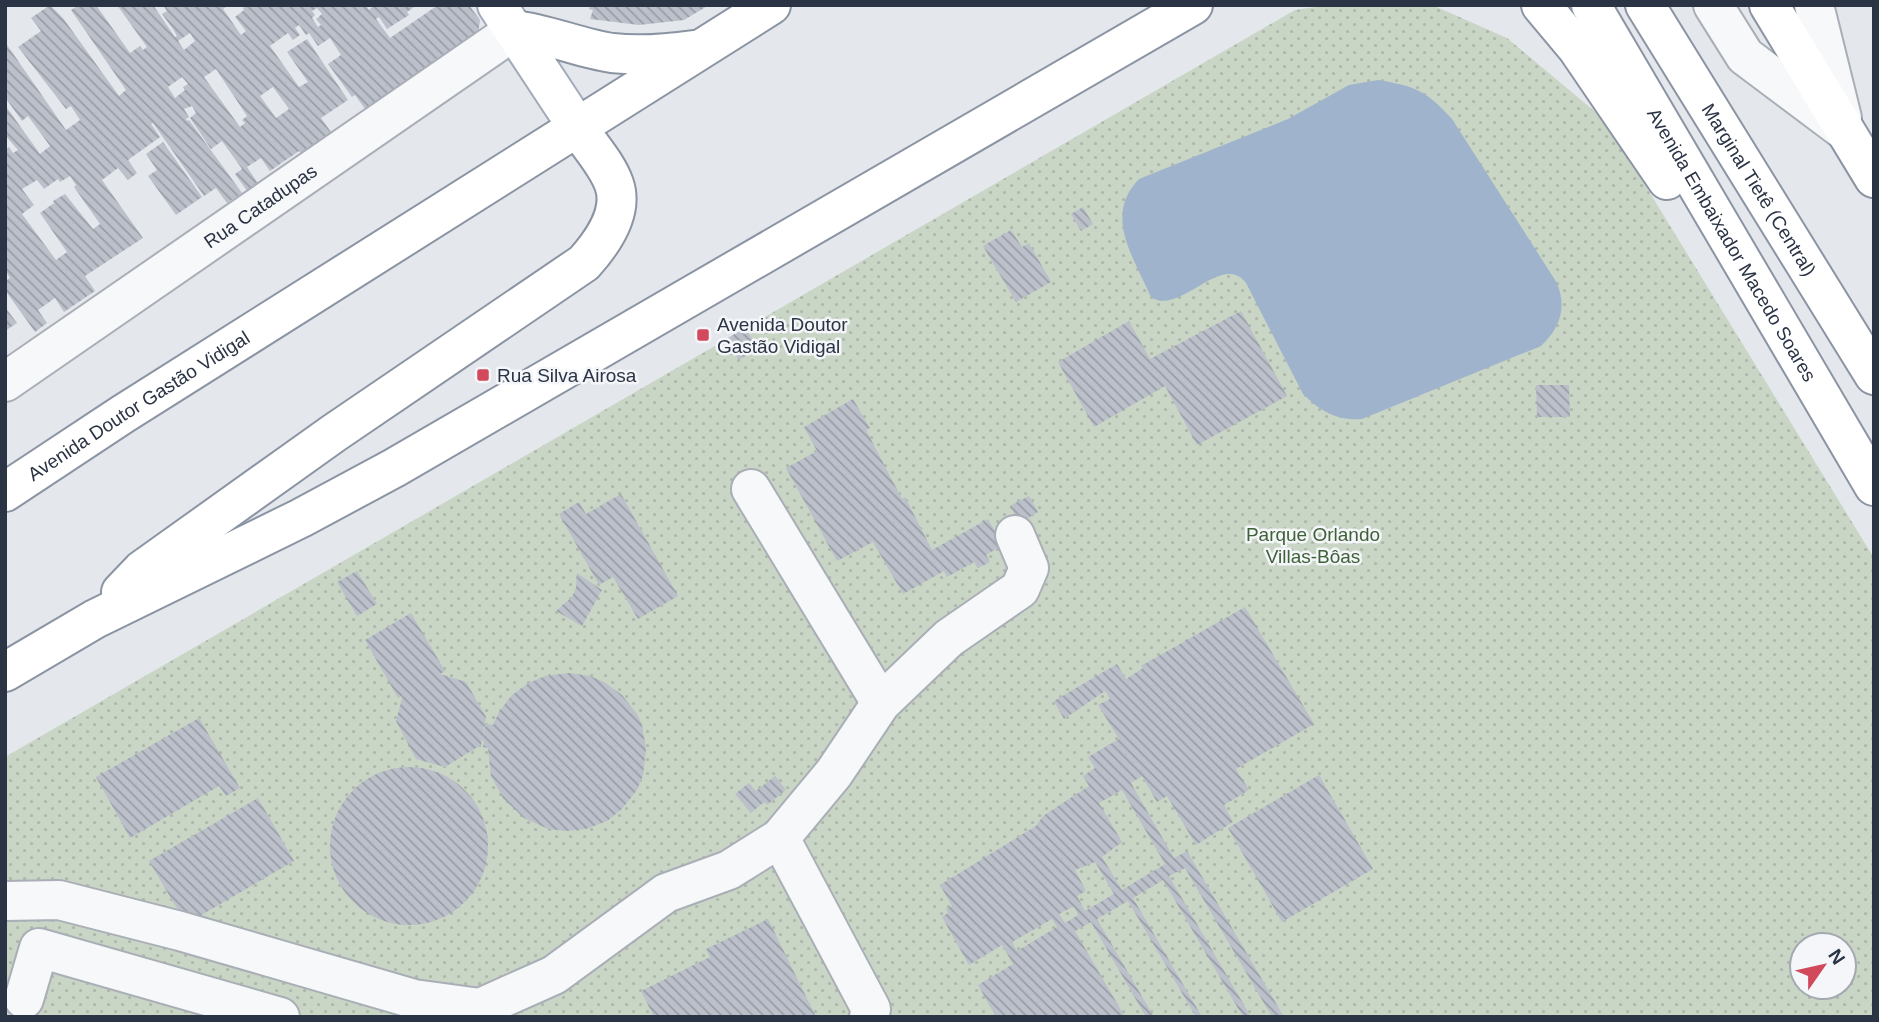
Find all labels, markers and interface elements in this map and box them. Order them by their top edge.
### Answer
street label: Marginal Tietê (Central) [1698,100,1820,280]
street label: Avenida Embaixador Macedo Soares [1643,104,1820,385]
street label: Rua Catadupas [200,160,321,252]
place label: Avenida Doutor Gastão Vidigal [717,314,848,357]
street label: Avenida Doutor Gastão Vidigal [24,327,253,485]
marker: Avenida Doutor Gastão Vidigal [695,327,711,343]
place label: Rua Silva Airosa [497,365,637,386]
marker: Rua Silva Airosa [475,367,491,383]
park label: Parque Orlando Villas-Bôas [1246,524,1380,567]
north arrow [1788,931,1858,1001]
text: N [1824,945,1849,968]

